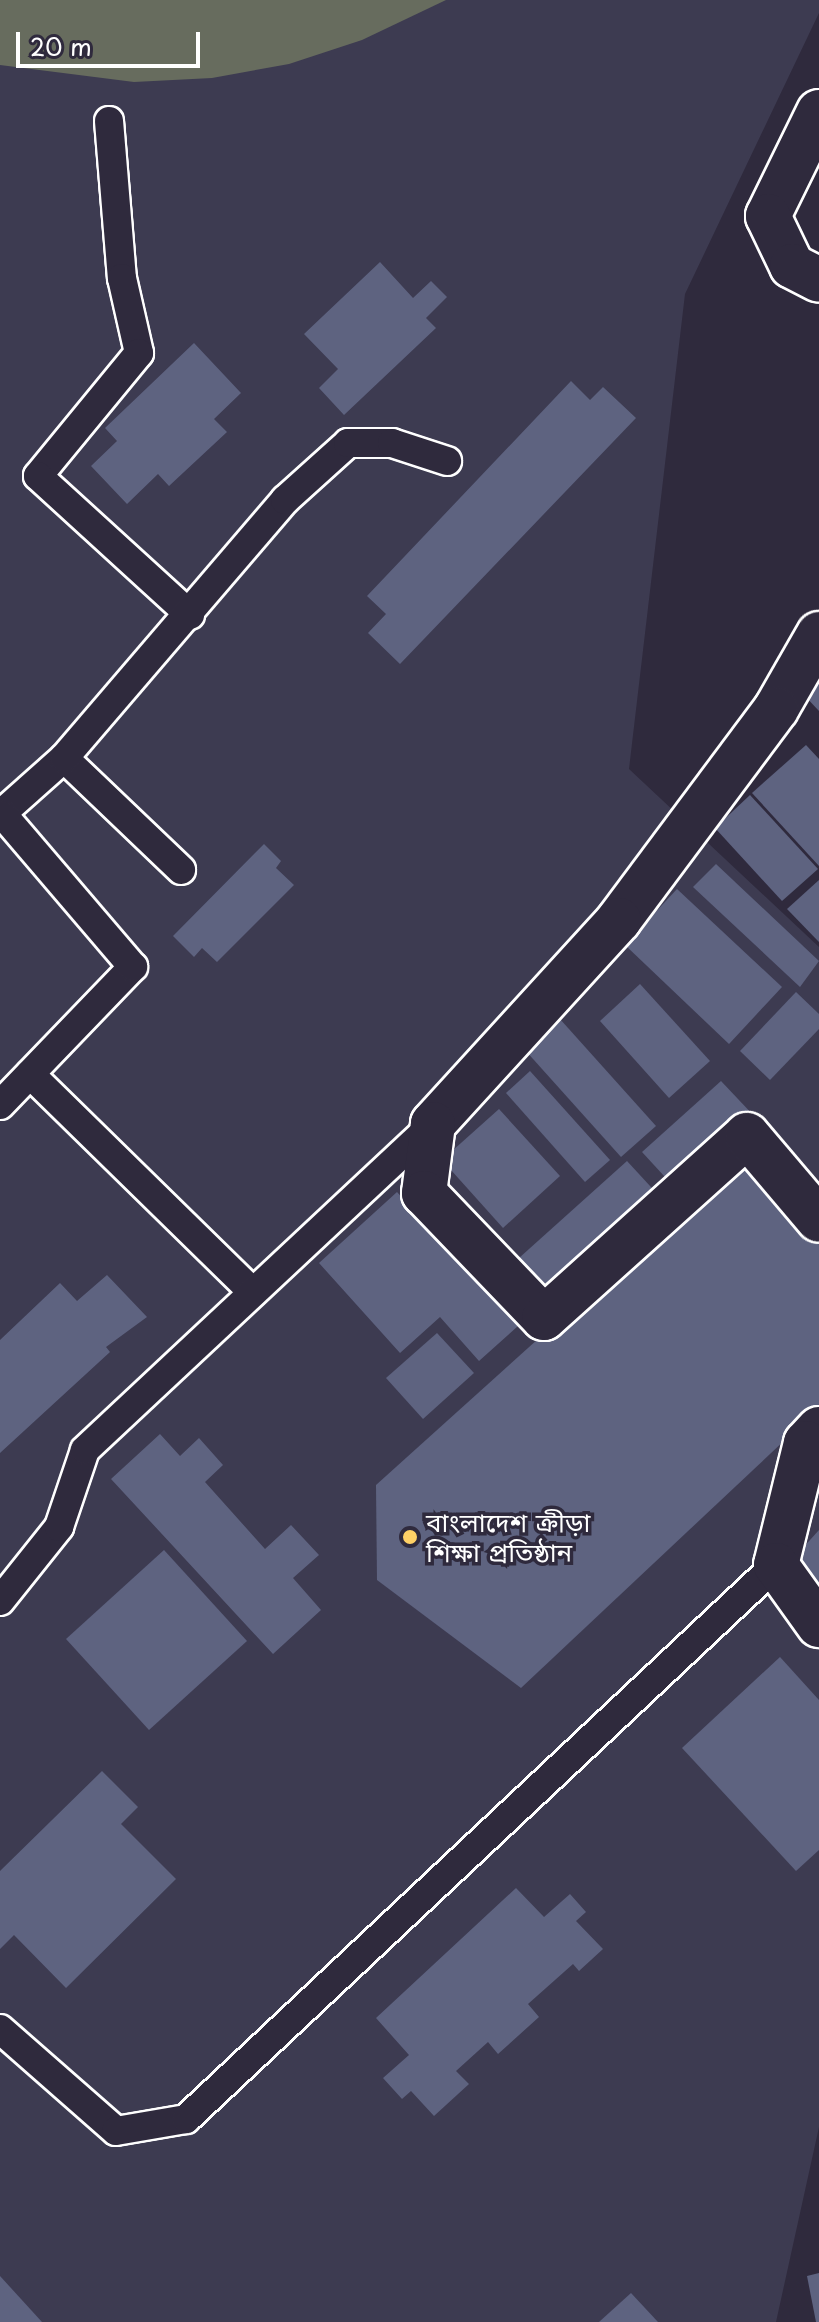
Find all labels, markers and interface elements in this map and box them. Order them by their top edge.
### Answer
scale bar [20,16,204,66]
text: 20 m [30,28,92,64]
place label: বাংলাদেশ ক্রীড়া শিক্ষা প্রতিষ্ঠান [426,1506,590,1568]
marker: বাংলাদেশ ক্রীড়া শিক্ষা প্রতিষ্ঠান [401,1528,419,1546]

